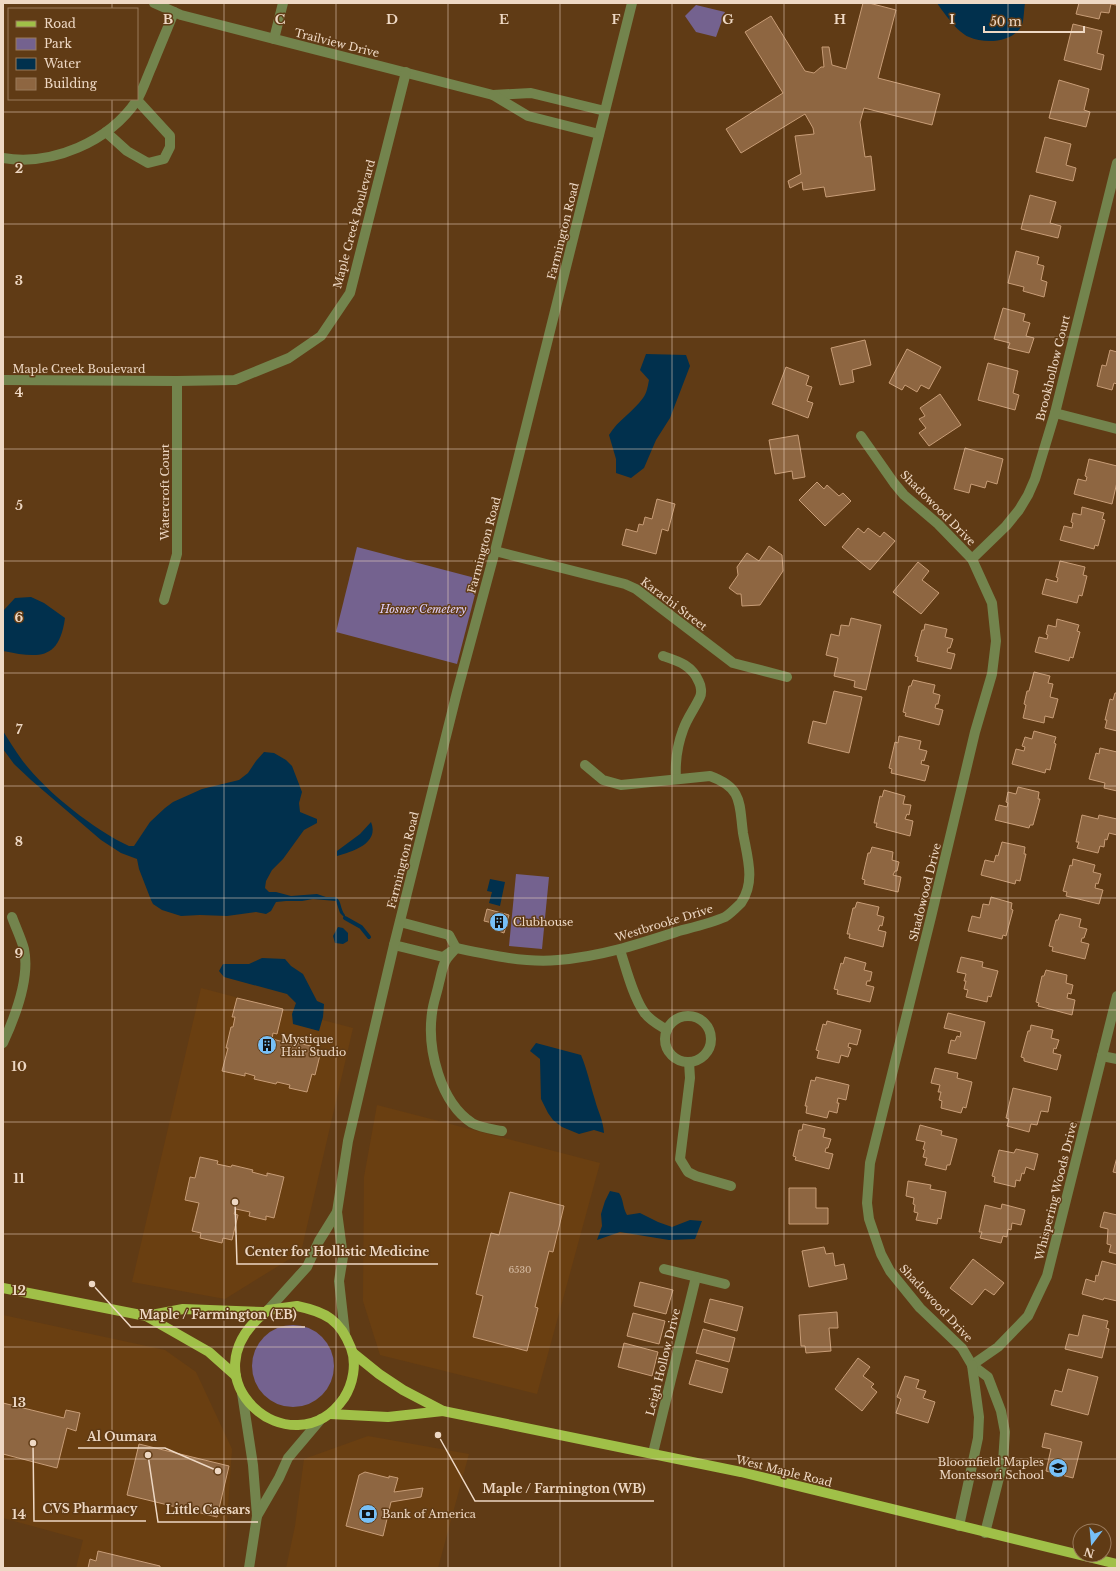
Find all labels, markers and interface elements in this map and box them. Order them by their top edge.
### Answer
legend [8,8,138,100]
scale bar [984,8,1084,34]
text: B [163,11,173,28]
text: C [275,11,286,28]
text: D [386,11,398,28]
text: E [499,11,509,28]
text: F [612,11,621,28]
text: G [722,11,734,28]
text: H [834,11,846,28]
text: I [949,11,955,28]
text: 50 m [990,14,1022,29]
text: Road [44,16,76,31]
street label: Trailview Drive [293,26,381,60]
text: Park [44,36,72,51]
text: Water [43,56,81,71]
text: Building [44,76,98,91]
street label: Maple Creek Boulevard [330,157,378,290]
text: 2 [15,160,23,177]
street label: Farmington Road [544,181,582,281]
text: 3 [15,272,23,289]
street label: Brookhollow Court [1033,313,1073,422]
street label: Maple Creek Boulevard [13,362,146,376]
text: 4 [15,384,24,401]
street label: Watercroft Court [158,443,172,541]
street label: Shadowood Drive [897,467,979,549]
street label: Farmington Road [464,495,504,595]
text: 5 [15,497,23,514]
street label: Karachi Street [638,574,711,634]
park label: Hosner Cemetery [379,602,467,616]
text: 6 [15,609,24,626]
text: 7 [16,721,23,738]
street label: Farmington Road [384,810,422,910]
text: 8 [15,833,23,850]
street label: Shadowood Drive [906,841,944,943]
street label: Westbrooke Drive [612,901,715,945]
building icon: Clubhouse [488,911,510,933]
place label: Clubhouse [513,915,573,929]
text: 9 [15,945,24,962]
place label: Mystique Hair Studio [281,1032,346,1059]
building icon: Mystique Hair Studio [256,1034,278,1056]
text: 10 [11,1058,27,1075]
street label: Whispering Woods Drive [1032,1120,1080,1263]
text: 11 [13,1170,25,1187]
callout: Center for Hollistic Medicine [237,1240,438,1264]
text: Center for Hollistic Medicine [245,1244,429,1259]
street label: Shadowood Drive [897,1261,975,1345]
house number: 6530 [509,1264,531,1275]
text: 12 [12,1282,26,1299]
callout: Maple / Farmington (EB) [131,1303,305,1327]
text: Maple / Farmington (EB) [139,1307,297,1322]
street label: Leigh Hollow Drive [643,1307,683,1417]
text: 13 [12,1394,26,1411]
callout: Al Oumara [78,1424,165,1448]
text: Al Oumara [86,1429,157,1444]
street label: West Maple Road [734,1452,834,1490]
place label: Bloomfield Maples Montessori School [938,1455,1044,1482]
school or university icon: Bloomfield Maples Montessori School [1047,1457,1069,1479]
callout: Maple / Farmington (WB) [475,1477,654,1501]
text: Maple / Farmington (WB) [482,1481,646,1496]
callout: CVS Pharmacy [34,1497,146,1521]
callout: Little Caesars [158,1498,258,1522]
text: CVS Pharmacy [42,1501,138,1516]
text: Little Caesars [166,1502,251,1517]
bank icon: Bank of America [357,1503,379,1525]
text: 14 [12,1506,27,1523]
place label: Bank of America [382,1507,477,1521]
north arrow [1072,1523,1112,1563]
text: N [1082,1544,1096,1561]

